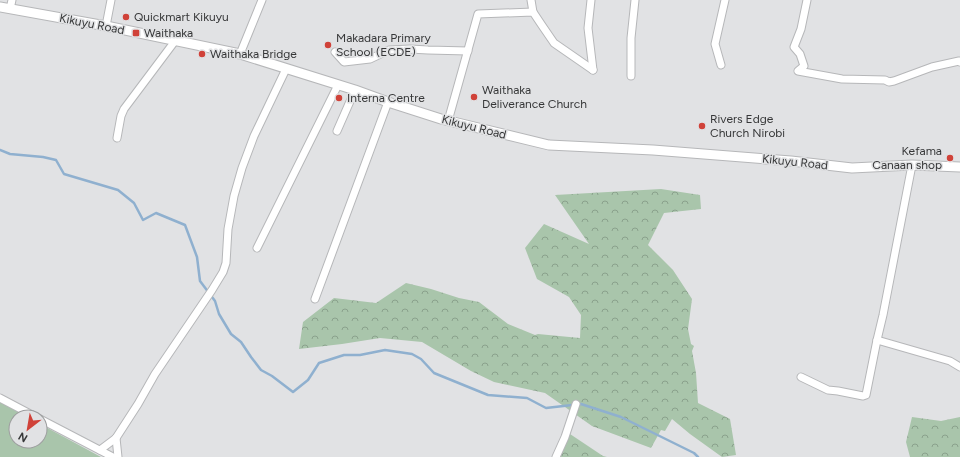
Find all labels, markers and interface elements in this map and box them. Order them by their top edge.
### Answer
place label: Quickmart Kikuyu [134,10,229,24]
street label: Kikuyu Road [58,11,126,37]
marker: Quickmart Kikuyu [121,12,131,22]
place label: Waithaka [144,26,193,40]
marker: Waithaka [131,28,141,38]
place label: Makadara Primary School (ECDE) [336,31,432,59]
marker: Makadara Primary School (ECDE) [323,40,333,50]
place label: Waithaka Bridge [210,47,297,61]
marker: Waithaka Bridge [197,49,207,59]
place label: Waithaka Deliverance Church [482,83,587,111]
place label: Interna Centre [347,91,425,105]
marker: Waithaka Deliverance Church [469,92,479,102]
marker: Interna Centre [334,93,344,103]
street label: Kikuyu Road [440,112,508,142]
place label: Rivers Edge Church Nirobi [710,112,785,140]
marker: Rivers Edge Church Nirobi [697,121,707,131]
place label: Kefama Canaan shop [872,144,942,172]
street label: Kikuyu Road [761,152,829,172]
marker: Kefama Canaan shop [945,153,955,163]
north arrow [8,409,48,449]
text: N [16,429,30,445]

